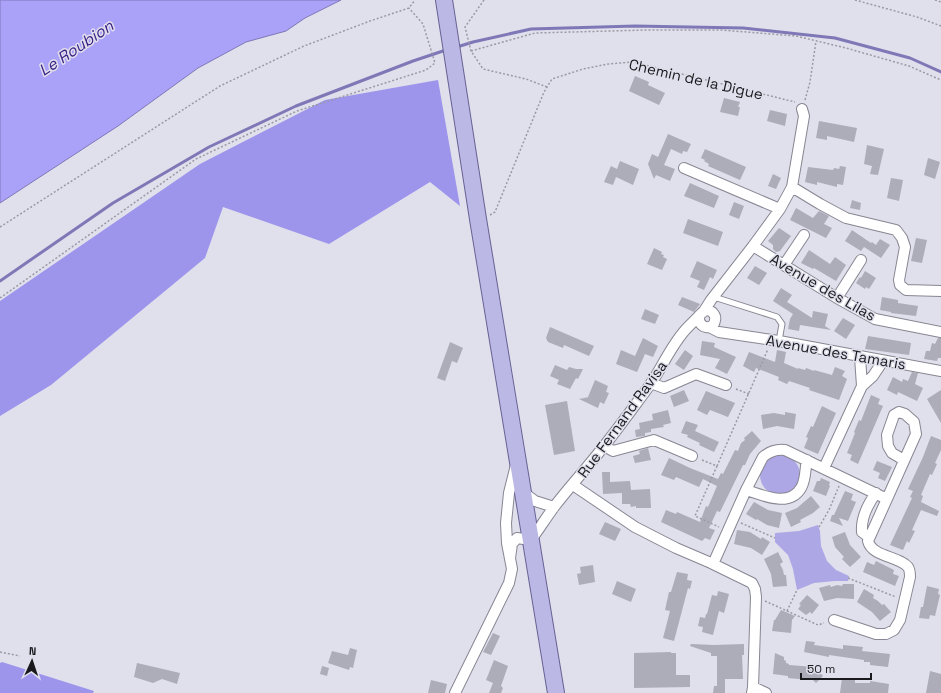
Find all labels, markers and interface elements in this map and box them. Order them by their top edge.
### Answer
water label: Le Roubion [34,15,118,81]
street label: Chemin de la Digue [627,54,765,104]
street label: Avenue des Lilas [767,249,879,325]
street label: Avenue des Tamaris [765,330,907,374]
street label: Rue Fernand Ravisa [573,356,671,481]
north arrow [12,641,52,681]
text: N [28,644,37,658]
scale bar [801,655,871,681]
text: 50 m [807,661,835,677]

